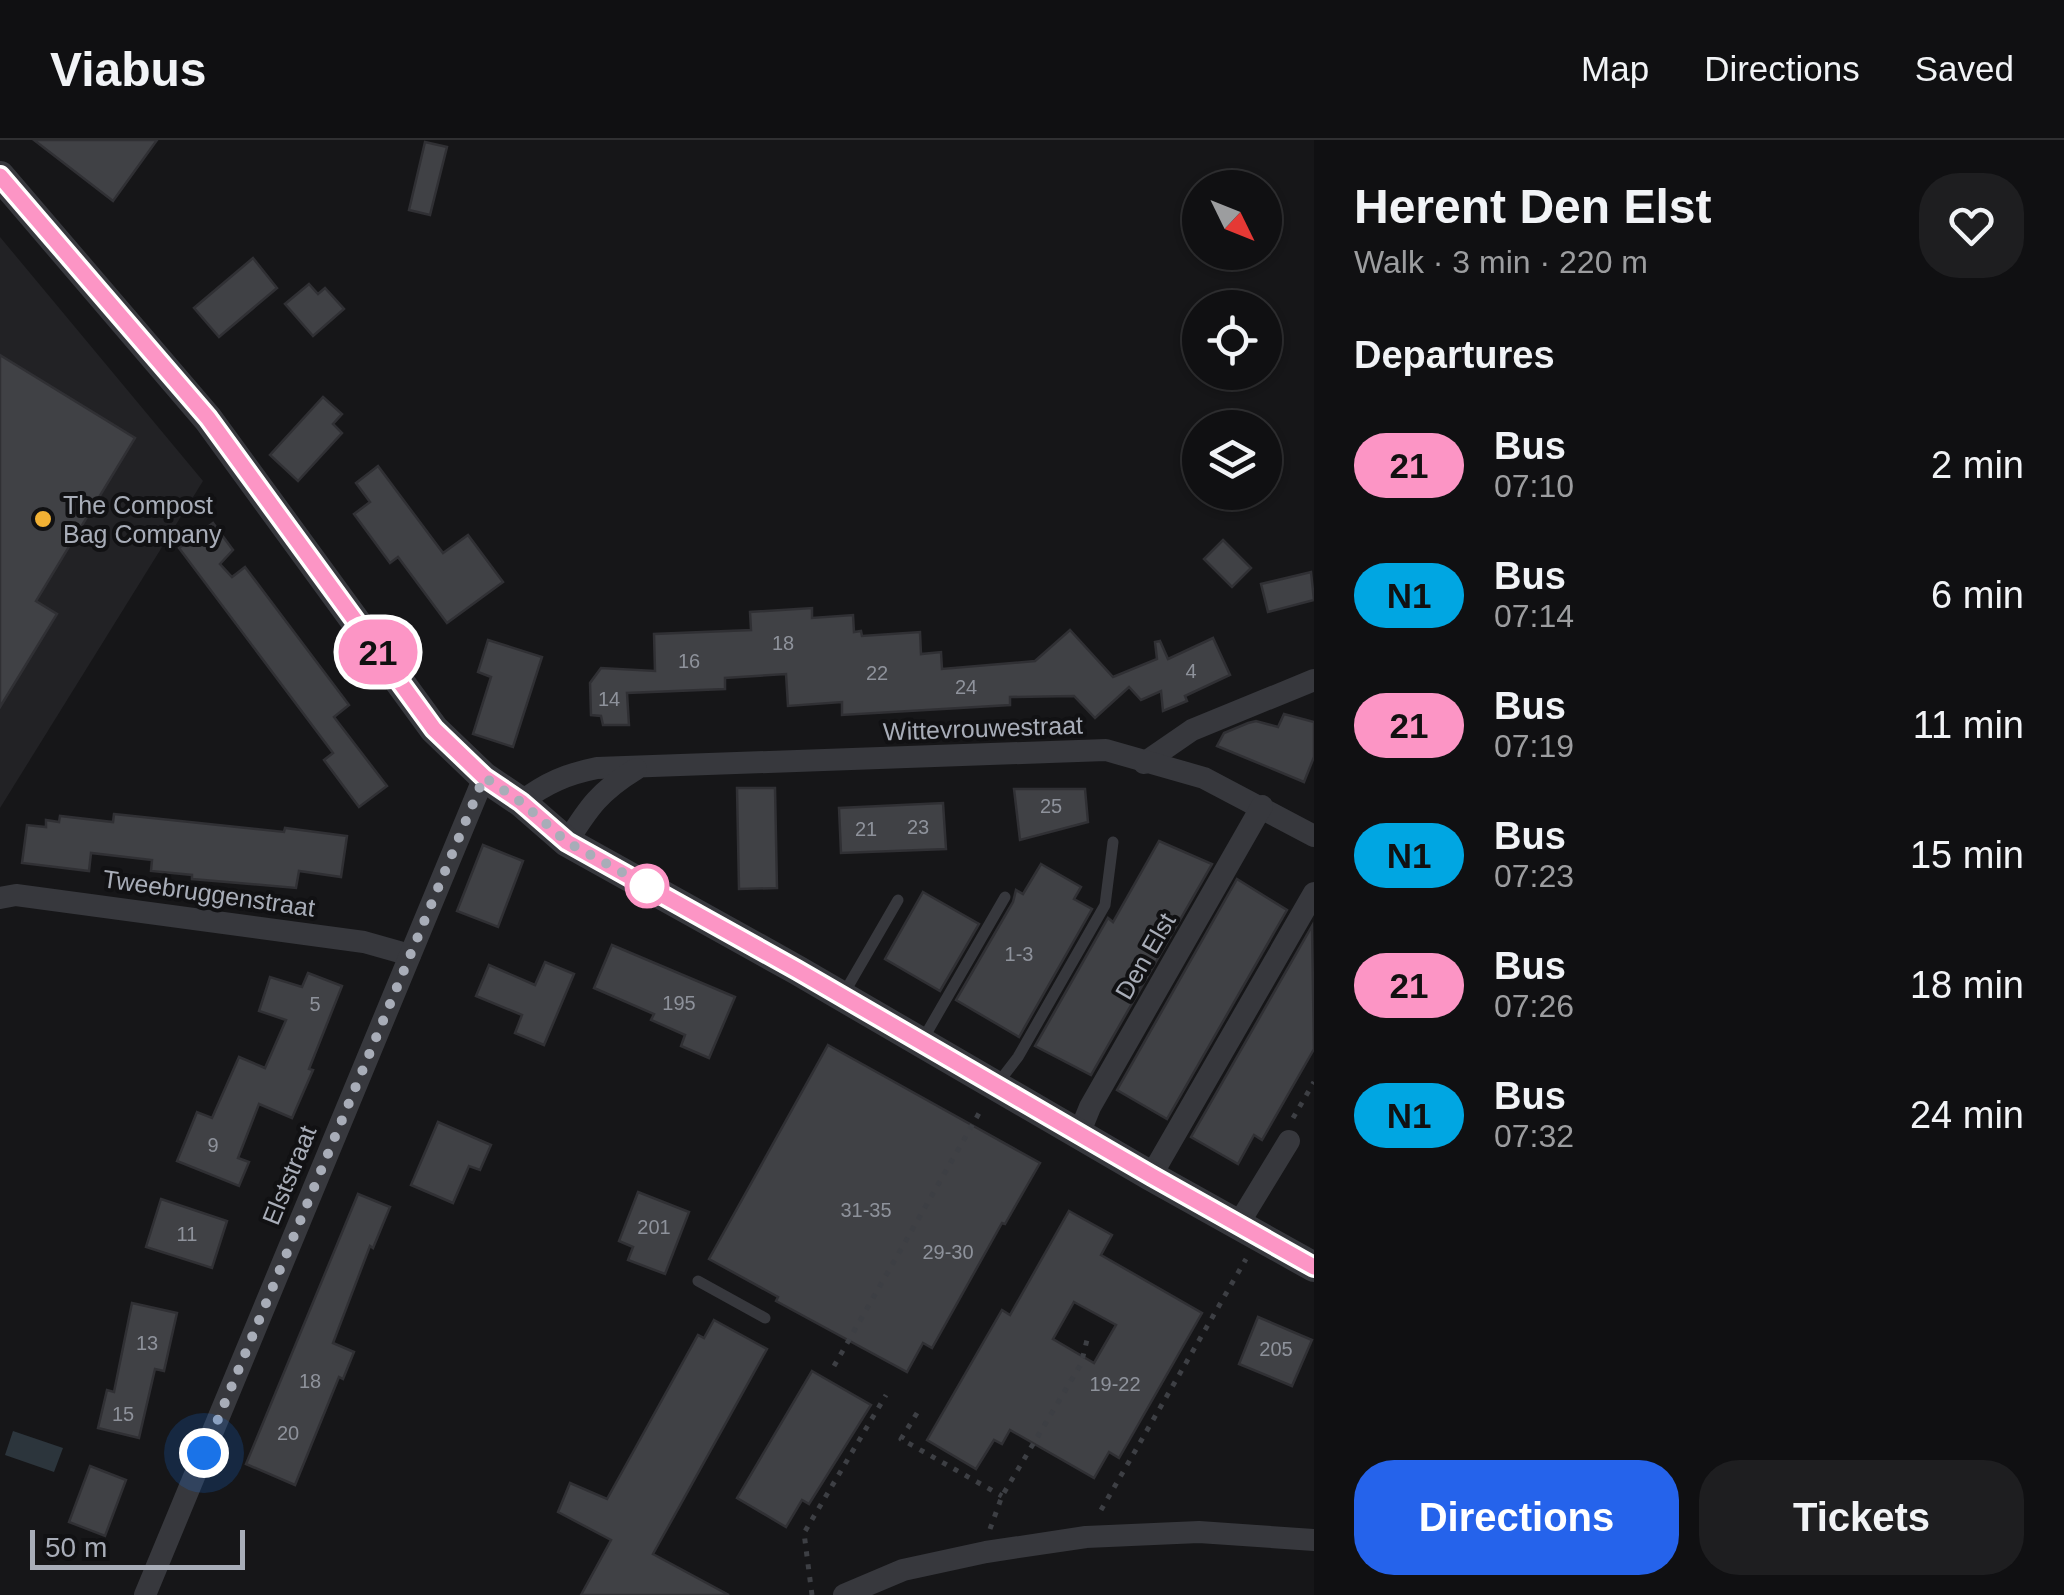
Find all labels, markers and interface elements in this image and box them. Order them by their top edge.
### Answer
text: Viabus [50,43,207,96]
text: Map [1581,49,1649,88]
text: Directions [1704,49,1860,88]
text: Saved [1915,49,2014,88]
north arrow [1182,170,1282,270]
map controls [1182,170,1282,510]
button: heart [1919,173,2024,278]
text: Herent Den Elst [1354,180,1711,233]
text: Walk · 3 min · 220 m [1354,244,1648,280]
button: locate [1182,290,1282,390]
text: Departures [1354,334,1555,376]
button: layers [1182,410,1282,510]
text: Bus [1494,425,1566,467]
text: 2 min [1931,444,2024,486]
text: 21 [1390,446,1428,485]
text: 07:10 [1494,468,1574,504]
place label: The Compost Bag Company [63,491,222,548]
marker: The Compost Bag Company [32,508,54,530]
text: Bus [1494,555,1566,597]
text: 6 min [1931,574,2024,616]
text: N1 [1387,576,1431,615]
text: 07:14 [1494,598,1574,634]
line badge: 21 [333,620,423,684]
house number: 18 [772,632,794,654]
text: 21 [359,633,397,672]
house number: 16 [678,650,700,672]
house number: 4 [1185,660,1197,682]
house number: 22 [866,662,888,684]
house number: 24 [955,676,977,698]
text: Bus [1494,685,1566,727]
house number: 14 [598,688,620,710]
text: 11 min [1913,704,2024,746]
text: 21 [1390,706,1428,745]
street label: Wittevrouwestraat [883,711,1084,745]
text: 07:19 [1494,728,1574,764]
house number: 25 [1040,795,1062,817]
text: Bus [1494,815,1566,857]
house number: 23 [907,816,929,838]
house number: 21 [855,818,877,840]
text: 15 min [1910,834,2024,876]
text: N1 [1387,836,1431,875]
text: 07:23 [1494,858,1574,894]
street label: Tweebruggenstraat [101,864,317,922]
unlabelled marker [626,865,668,907]
street label: Den Elst [1109,908,1181,1004]
house number: 1-3 [1005,943,1033,965]
text: Bus [1494,945,1566,987]
text: 18 min [1910,964,2024,1006]
text: 21 [1390,966,1428,1005]
text: 07:26 [1494,988,1574,1024]
house number: 195 [662,992,696,1014]
house number: 5 [309,993,321,1015]
text: Bus [1494,1075,1566,1117]
text: 24 min [1910,1094,2024,1136]
text: N1 [1387,1096,1431,1135]
text: 07:32 [1494,1118,1574,1154]
street label: Elststraat [257,1121,322,1229]
house number: 9 [207,1134,219,1156]
house number: 31-35 [840,1199,892,1221]
house number: 201 [637,1216,671,1238]
house number: 11 [177,1223,197,1245]
house number: 29-30 [922,1241,974,1263]
house number: 13 [136,1332,158,1354]
house number: 205 [1259,1338,1293,1360]
house number: 18 [299,1370,321,1392]
house number: 19-22 [1089,1373,1141,1395]
house number: 15 [112,1403,134,1425]
house number: 20 [277,1422,299,1444]
your location [179,1428,229,1478]
button: Directions [1354,1460,1679,1575]
button: Tickets [1699,1460,2024,1575]
scale bar [30,1525,245,1570]
text: 50 m [45,1532,107,1563]

